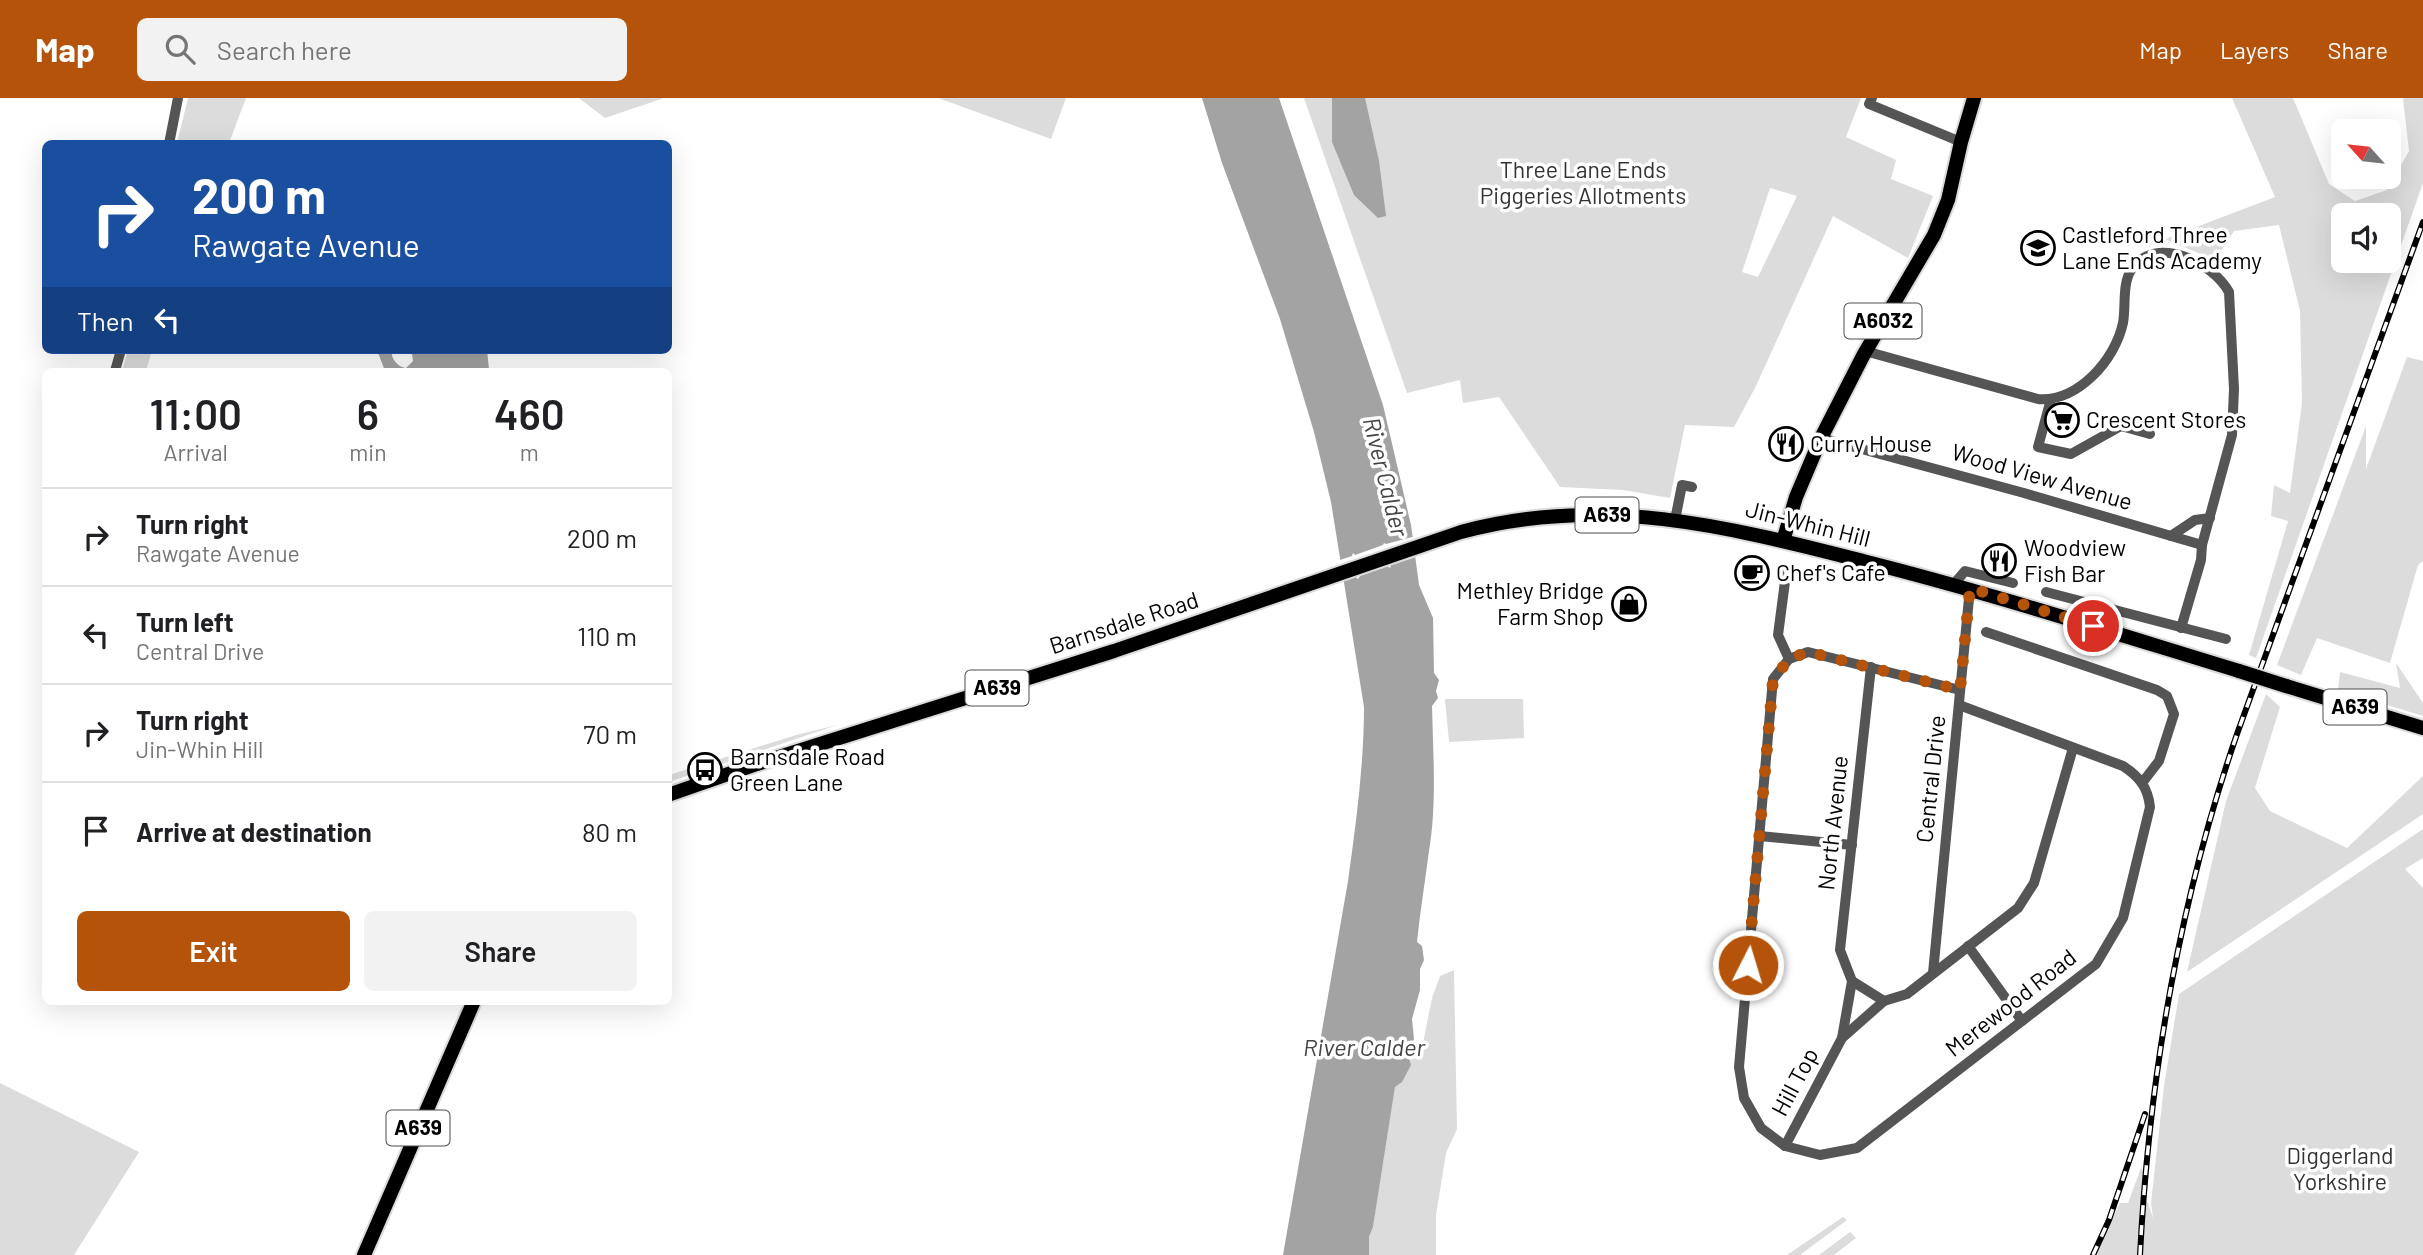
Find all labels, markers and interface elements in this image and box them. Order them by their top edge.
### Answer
search box [137,18,627,81]
text: Map [35,29,95,69]
icon: search [161,30,199,68]
text: Search here [217,34,352,65]
text: Map [2139,35,2182,64]
text: Layers [2220,35,2289,64]
text: Share [2327,35,2388,64]
north arrow [2331,119,2401,189]
map controls [2331,119,2401,273]
park label: Three Lane Ends Piggeries Allotments [1480,155,1686,209]
text: 200 m [192,165,326,224]
icon: right [77,168,168,259]
button: sound [2331,203,2401,273]
place label: Castleford Three Lane Ends Academy [2062,220,2262,274]
text: Rawgate Avenue [192,225,420,263]
school or university icon: Castleford Three Lane Ends Academy [2019,229,2057,267]
icon: left [148,301,186,339]
road number: A6032 [1844,304,1922,339]
text: Then [77,305,134,336]
text: 11:00 [149,388,242,438]
text: 6 [357,388,379,438]
text: 460 [494,388,565,438]
supermarket icon: Crescent Stores [2043,401,2081,439]
place label: Crescent Stores [2086,405,2246,433]
water label: River Calder [1358,414,1416,541]
restaurant icon: Curry House [1767,425,1805,463]
place label: Curry House [1810,429,1932,457]
street label: Wood View Avenue [1949,437,2136,515]
text: Arrival [163,438,228,466]
text: min [349,438,387,466]
text: m [520,438,539,466]
street label: Jin-Whin Hill [1743,494,1873,552]
road number: A639 [1576,498,1638,532]
text: Turn right [136,508,249,539]
icon: right [77,518,115,556]
text: 200 m [567,522,637,553]
place label: Woodview Fish Bar [2024,533,2126,587]
text: Rawgate Avenue [136,539,300,567]
restaurant icon: Woodview Fish Bar [1980,542,2018,580]
cafe icon: Chef's Cafe [1733,554,1771,592]
place label: Chef's Cafe [1776,558,1886,586]
place label: Methley Bridge Farm Shop [1456,576,1604,630]
street label: Barnsdale Road [1046,585,1202,659]
shop icon: Methley Bridge Farm Shop [1610,585,1648,623]
pin [2063,596,2123,656]
text: Turn left [136,606,234,637]
icon: arrive [2074,607,2112,645]
icon: left [77,616,115,654]
text: 110 m [577,620,637,651]
text: Central Drive [136,637,264,665]
road number: A639 [965,670,1028,706]
road number: A639 [2324,690,2386,724]
text: Turn right [136,704,249,735]
icon: right [77,714,115,752]
street label: Central Drive [1909,714,1951,844]
text: 70 m [583,718,637,749]
text: Jin-Whin Hill [136,735,263,763]
place label: Barnsdale Road Green Lane [730,742,885,796]
bus stop icon: Barnsdale Road Green Lane [686,751,724,789]
street label: North Avenue [1811,754,1853,892]
icon: arrive [77,812,115,850]
text: Arrive at destination [136,816,372,847]
text: 80 m [582,816,637,847]
button: Exit [77,911,350,991]
button: Share [364,911,637,991]
position arrow [1711,928,1785,1002]
street label: Merewood Road [1939,942,2081,1062]
water label: River Calder [1303,1032,1426,1061]
street label: Hill Top [1765,1043,1824,1120]
road number: A639 [386,1110,450,1146]
park label: Diggerland Yorkshire [2286,1141,2394,1195]

